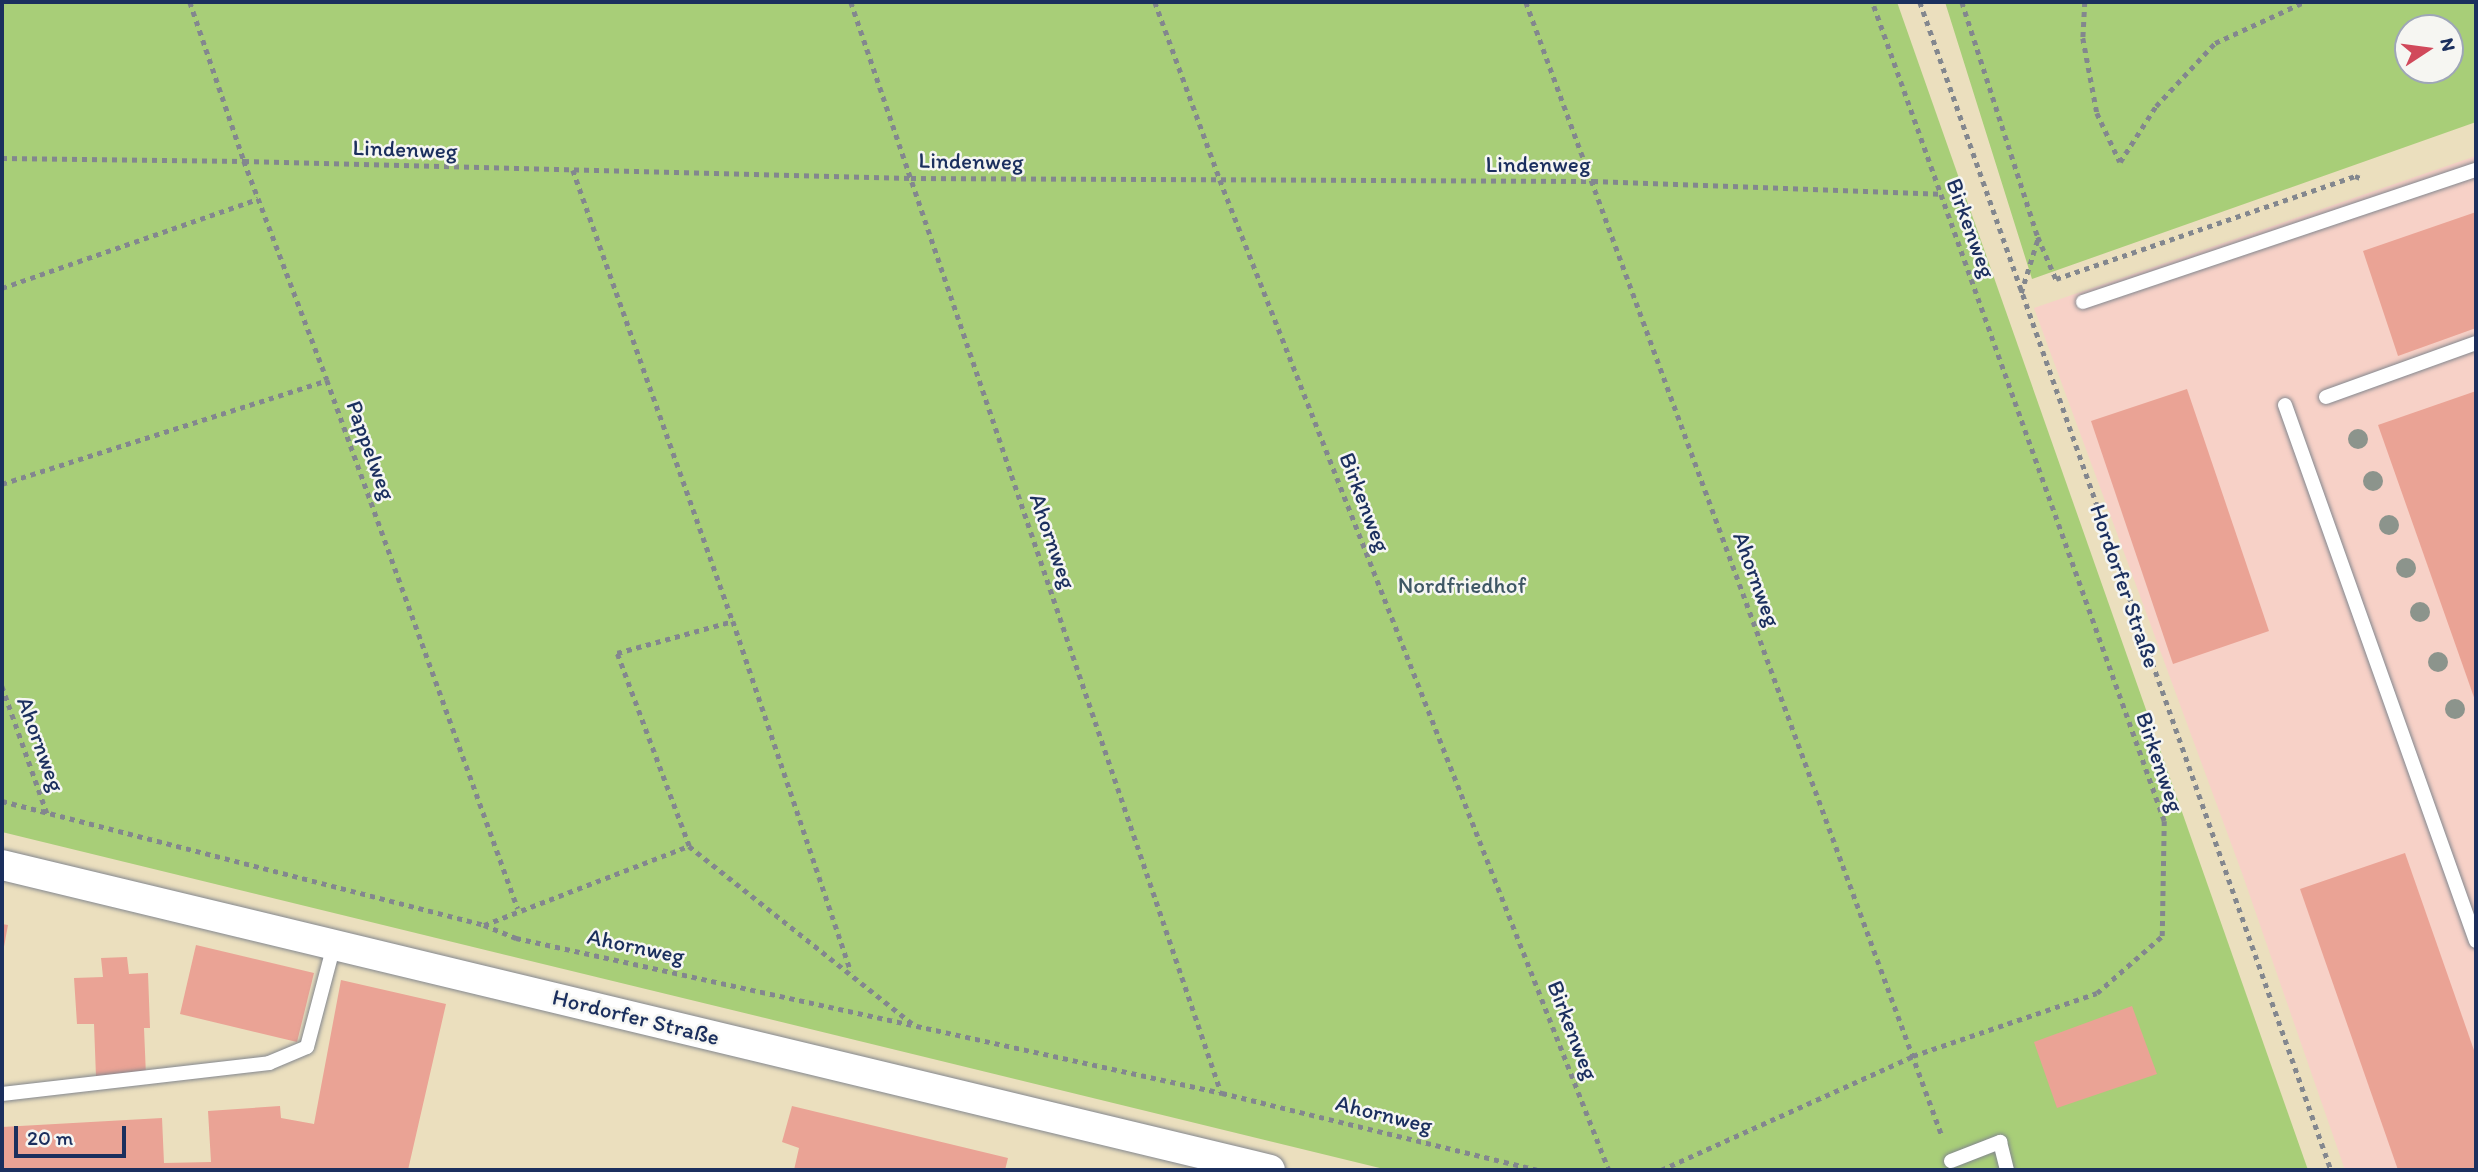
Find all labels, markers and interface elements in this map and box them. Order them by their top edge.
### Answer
north arrow [2394,14,2464,84]
text: N [2435,36,2461,53]
street label: Lindenweg [352,133,458,165]
street label: Lindenweg [918,146,1024,176]
street label: Lindenweg [1485,150,1591,178]
street label: Birkenweg [1940,174,2002,282]
street label: Pappelweg [340,397,402,503]
street label: Birkenweg [1333,449,1397,555]
street label: Ahornweg [1024,490,1082,592]
street label: Hordorfer Straße [2084,501,2166,671]
street label: Ahornweg [1727,528,1787,630]
park label: Nordfriedhof [1398,571,1526,599]
street label: Ahornweg [11,693,71,795]
street label: Birkenweg [2130,708,2190,816]
street label: Ahornweg [585,922,687,970]
street label: Birkenweg [1541,977,1605,1083]
street label: Hordorfer Straße [550,983,722,1051]
street label: Ahornweg [1333,1089,1435,1139]
scale bar [18,1112,130,1156]
text: 20 m [27,1125,73,1150]

